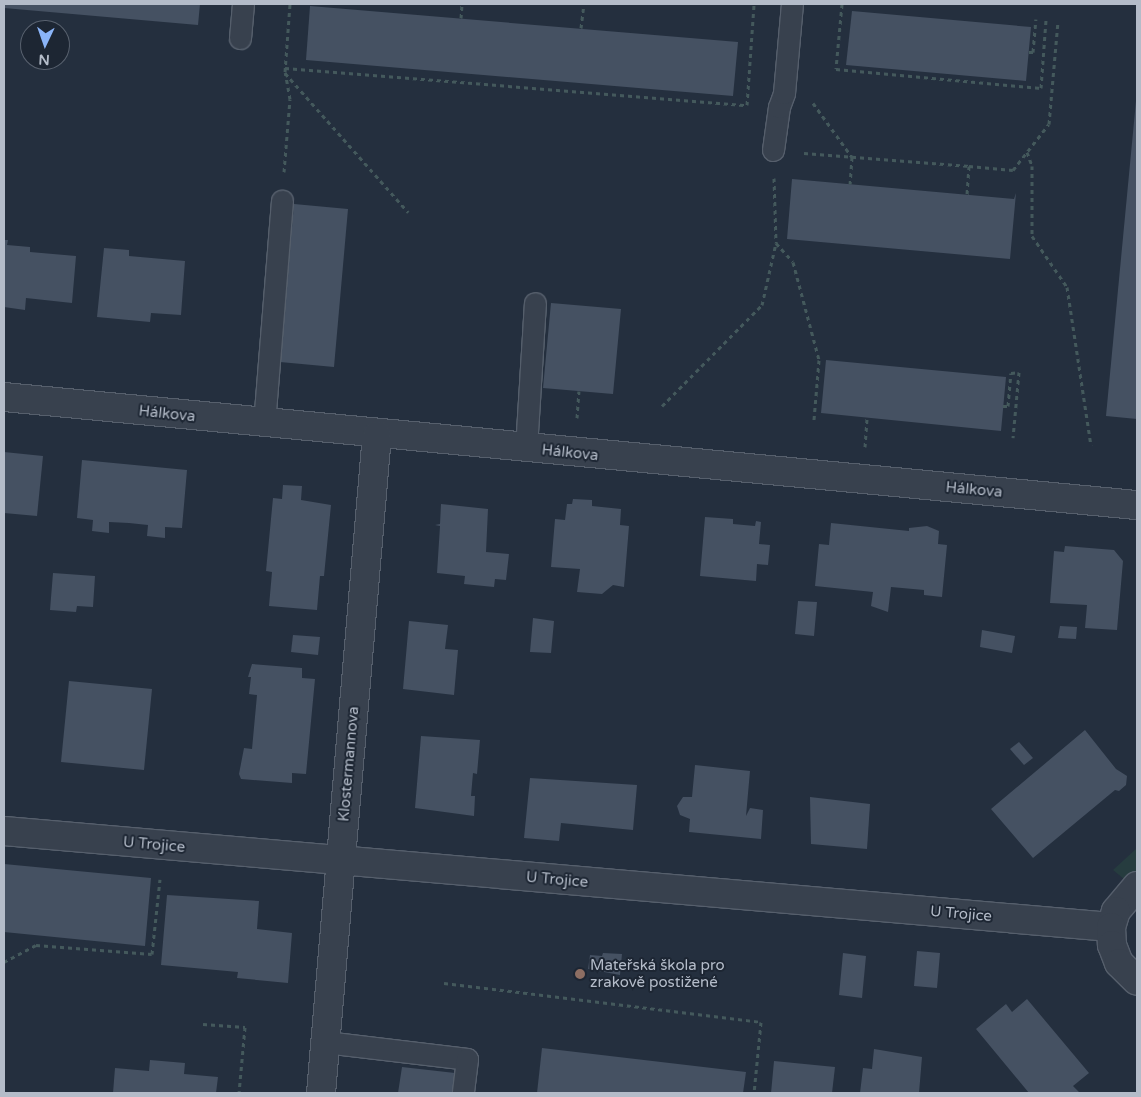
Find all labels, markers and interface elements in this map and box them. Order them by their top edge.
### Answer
north arrow [20,20,70,70]
text: N [38,51,50,68]
street label: Hálkova [138,402,196,426]
street label: Hálkova [541,441,599,465]
street label: Hálkova [945,479,1003,501]
street label: Klostermannova [335,706,363,822]
street label: U Trojice [122,833,186,857]
street label: U Trojice [525,868,589,892]
street label: U Trojice [929,902,993,926]
place label: Mateřská škola pro zrakově postižené [590,956,725,991]
marker: Mateřská škola pro zrakově postižené [574,968,586,980]

